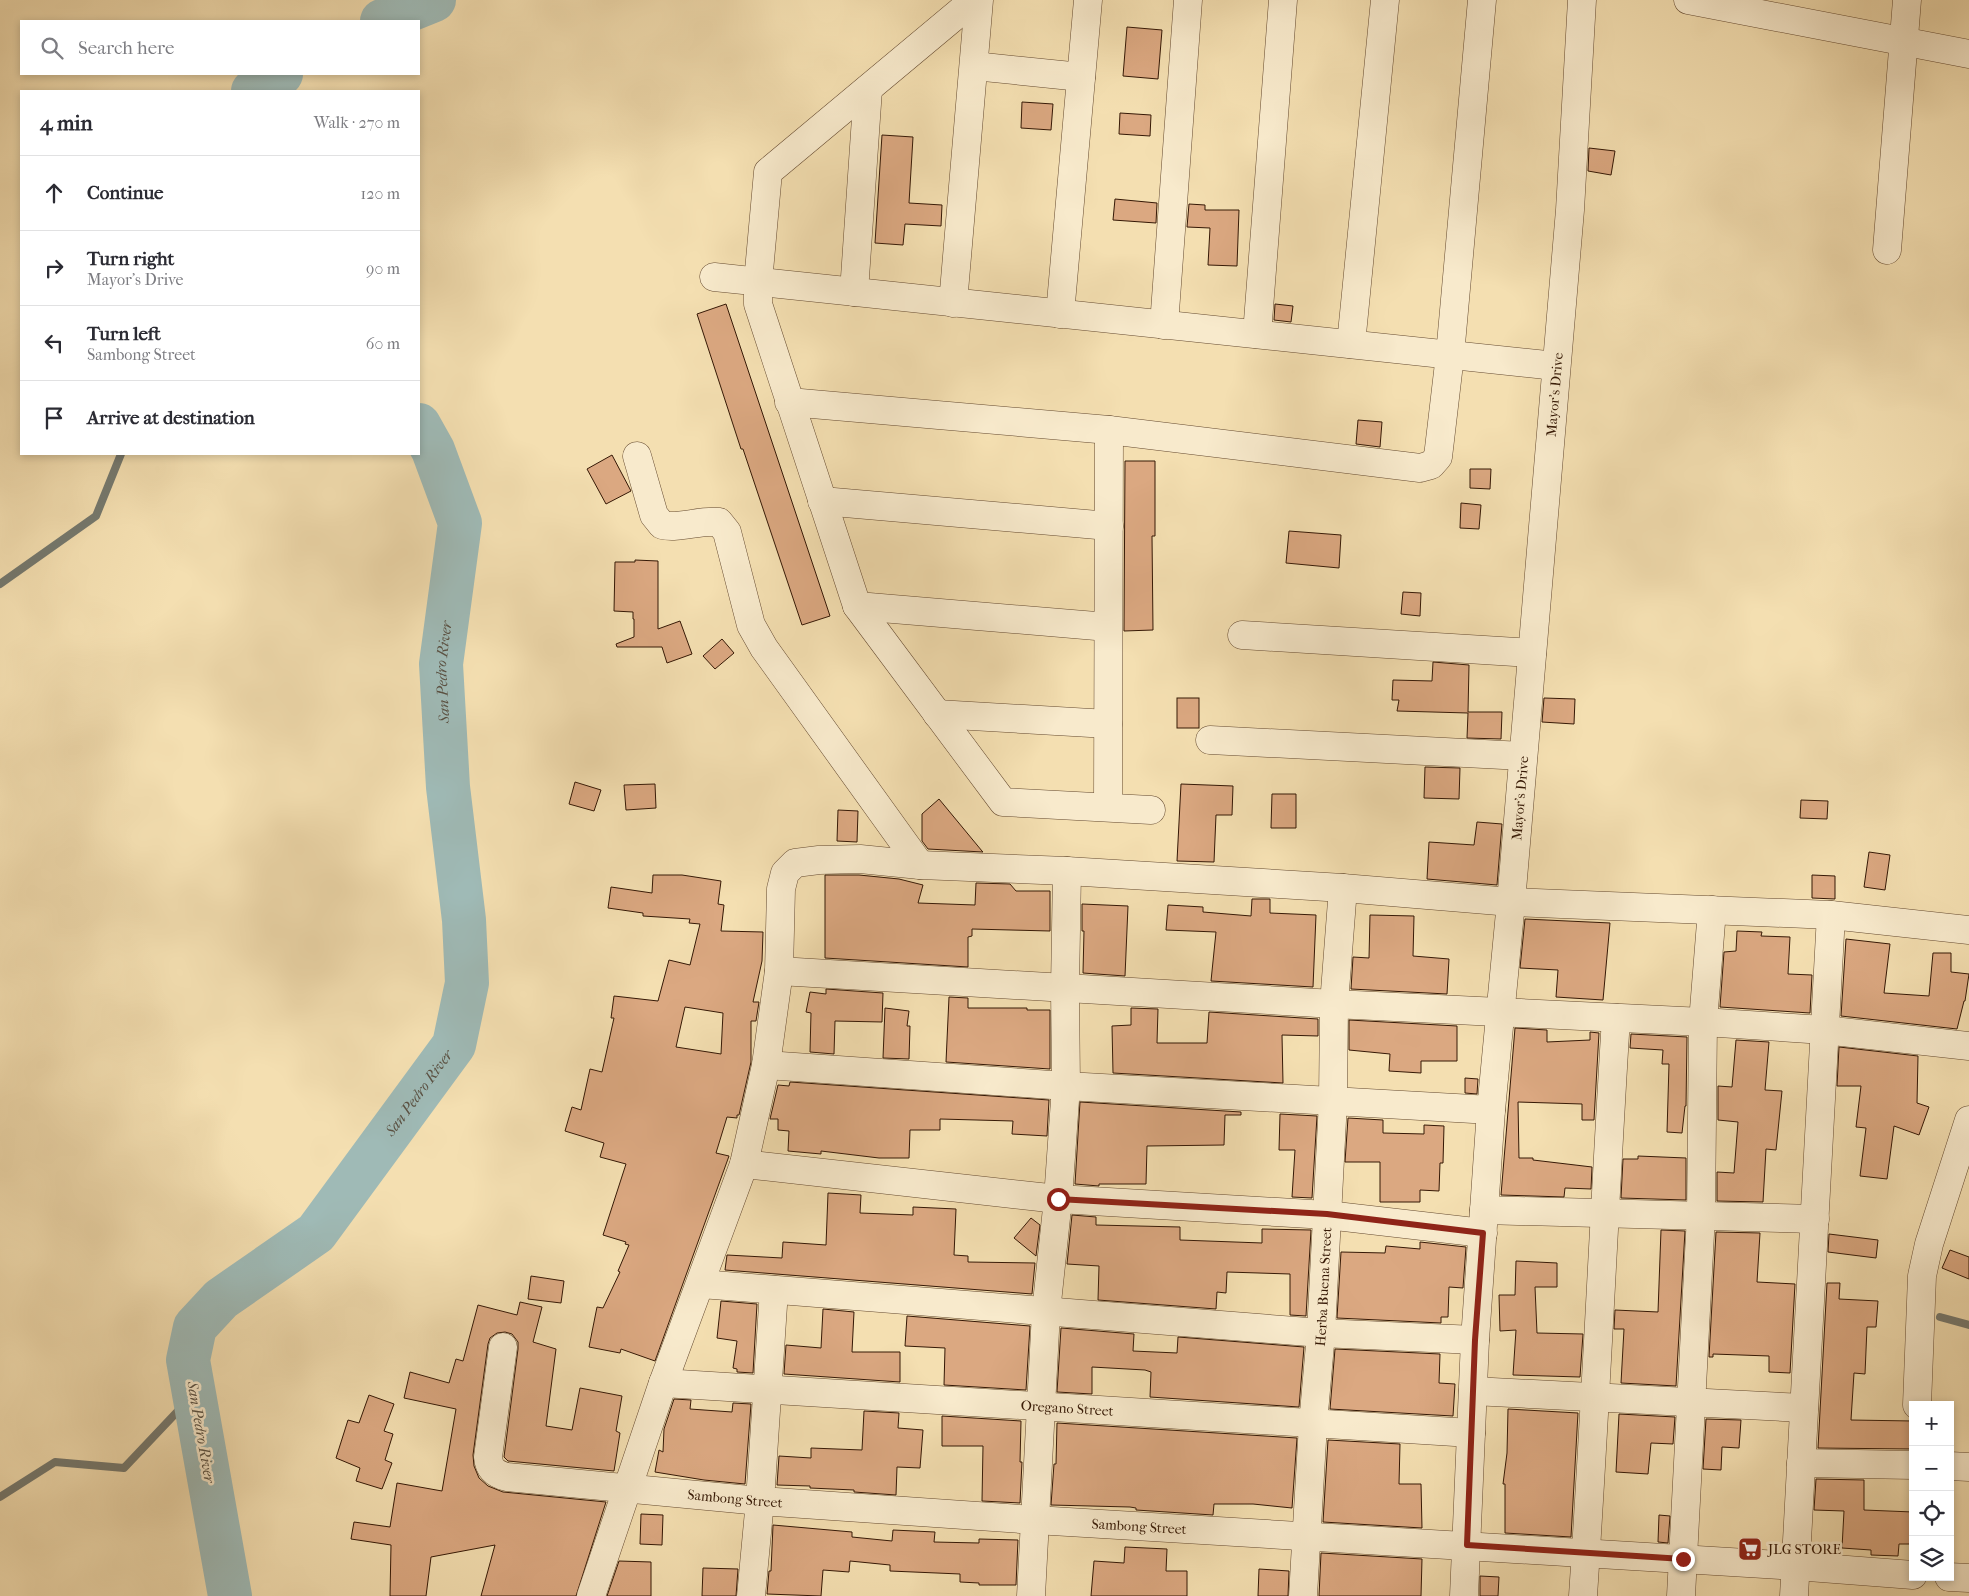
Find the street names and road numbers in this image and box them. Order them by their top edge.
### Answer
street label: Mayor's Drive [1543,352,1567,437]
street label: Mayor's Drive [1508,755,1532,841]
street label: Herba Buena Street [1312,1227,1335,1347]
street label: Oregano Street [1020,1397,1114,1420]
street label: Sambong Street [687,1486,783,1512]
street label: Sambong Street [1091,1515,1187,1538]

